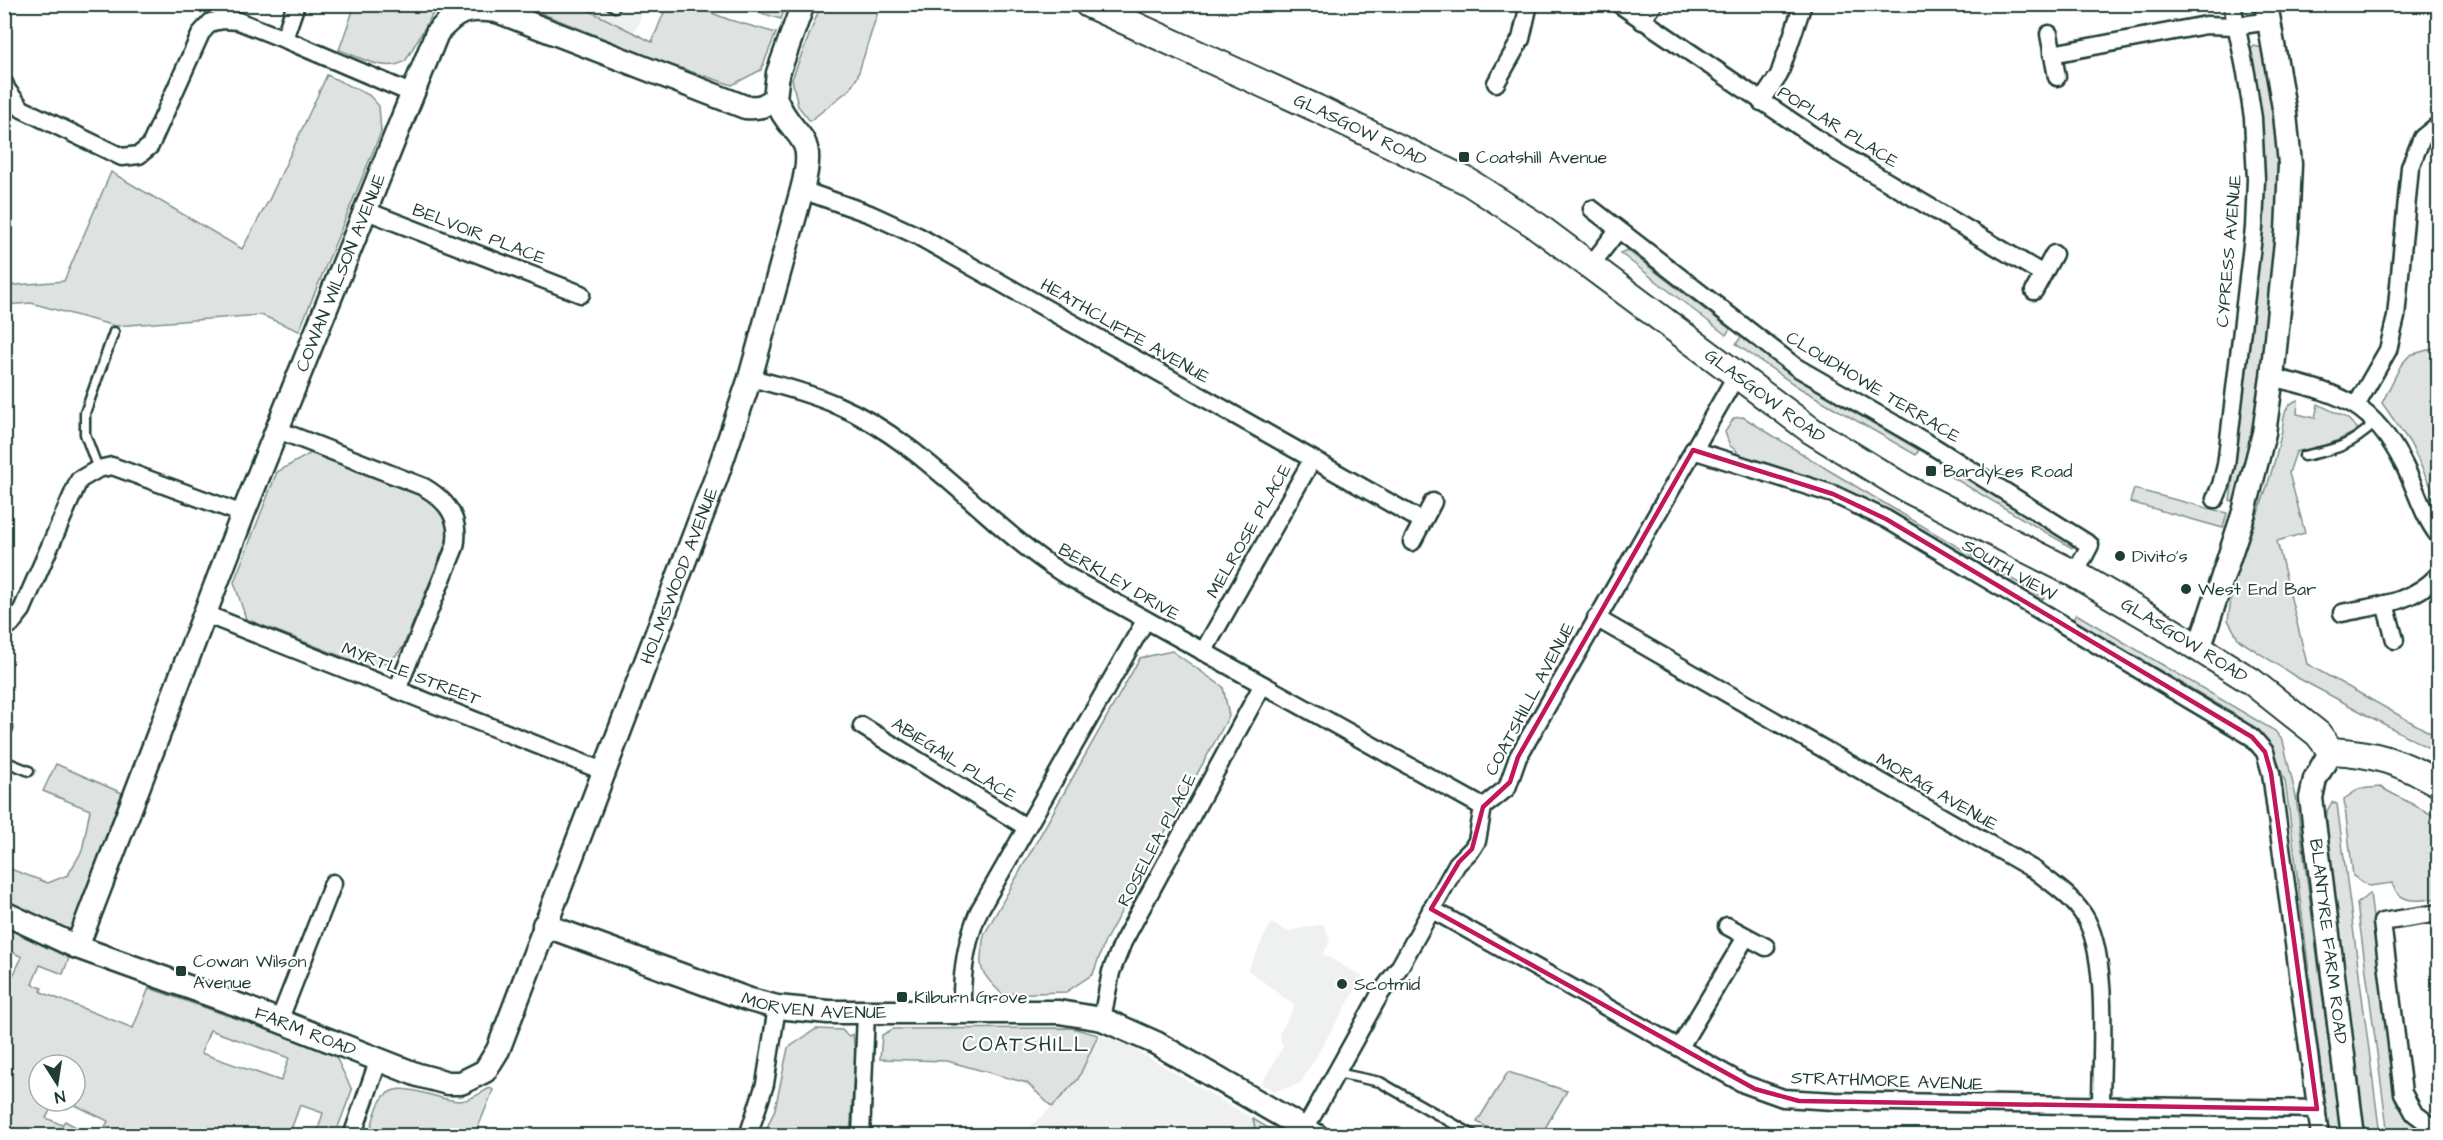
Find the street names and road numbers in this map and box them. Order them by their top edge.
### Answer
street label: POPLAR PLACE [1773,80,1903,174]
street label: GLASGOW ROAD [1290,87,1431,172]
street label: COWAN WILSON AVENUE [289,169,392,375]
street label: CYPRESS AVENUE [2210,173,2248,328]
street label: BELVOIR PLACE [409,197,550,271]
street label: HEATHCLIFFE AVENUE [1036,272,1214,390]
street label: CLOUDHOWE TERRACE [1781,325,1965,449]
street label: GLASGOW ROAD [1700,343,1831,449]
street label: MELROSE PLACE [1200,459,1298,603]
street label: HOLMSWOOD AVENUE [634,483,724,668]
street label: SOUTH VIEW [1957,533,2061,607]
street label: BERKLEY DRIVE [1054,537,1185,627]
street label: GLASGOW ROAD [2117,591,2253,689]
street label: COATSHILL AVENUE [1479,618,1581,780]
street label: MYRTLE STREET [338,636,485,712]
street label: ABIEGAIL PLACE [887,712,1022,809]
street label: MORAG AVENUE [1872,747,2003,837]
street label: ROSELEA PLACE [1111,769,1203,911]
street label: BLANTYRE FARM ROAD [2304,837,2354,1046]
street label: MORVEN AVENUE [738,985,887,1025]
street label: FARM ROAD [251,1000,360,1062]
street label: STRATHMORE AVENUE [1790,1065,1984,1097]

